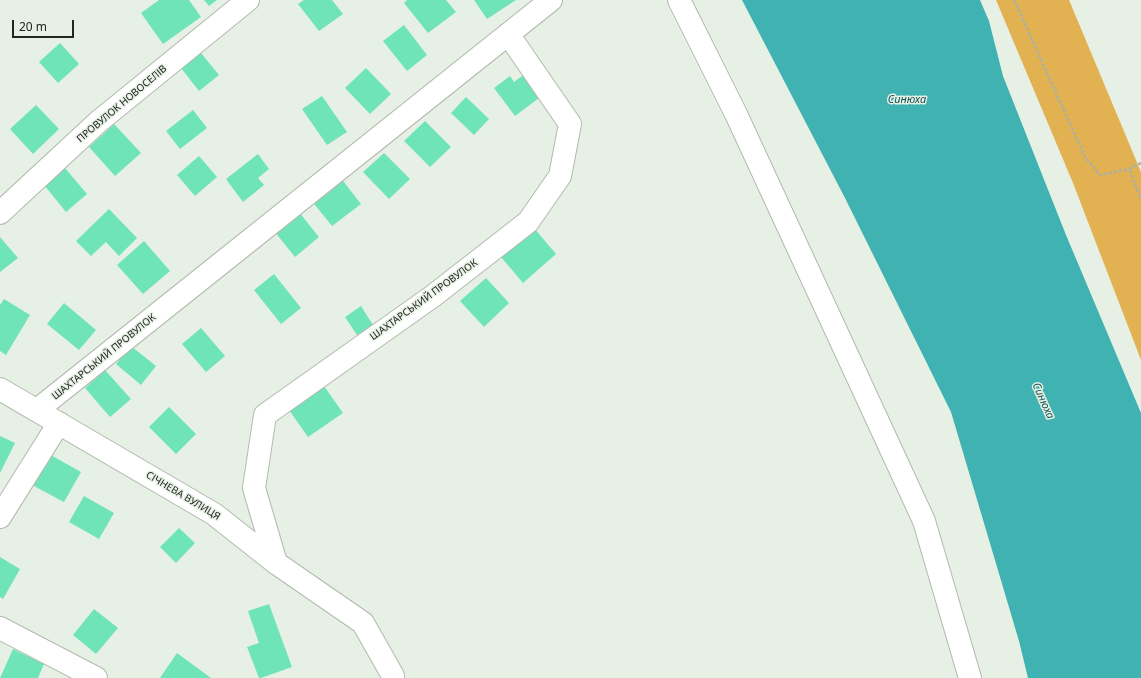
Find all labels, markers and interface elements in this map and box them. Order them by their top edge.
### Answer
scale bar [14,12,76,38]
text: 20 m [19,18,47,35]
street label: ПРОВУЛОК НОВОСЕЛІВ [75,63,169,145]
water label: Синюха [888,93,926,107]
street label: ШАХТАРСЬКИЙ ПРОВУЛОК [368,257,480,343]
street label: ШАХТАРСЬКИЙ ПРОВУЛОК [50,311,158,403]
water label: Синюха [1029,381,1057,421]
street label: СІЧНЕВА ВУЛИЦЯ [144,469,222,523]

